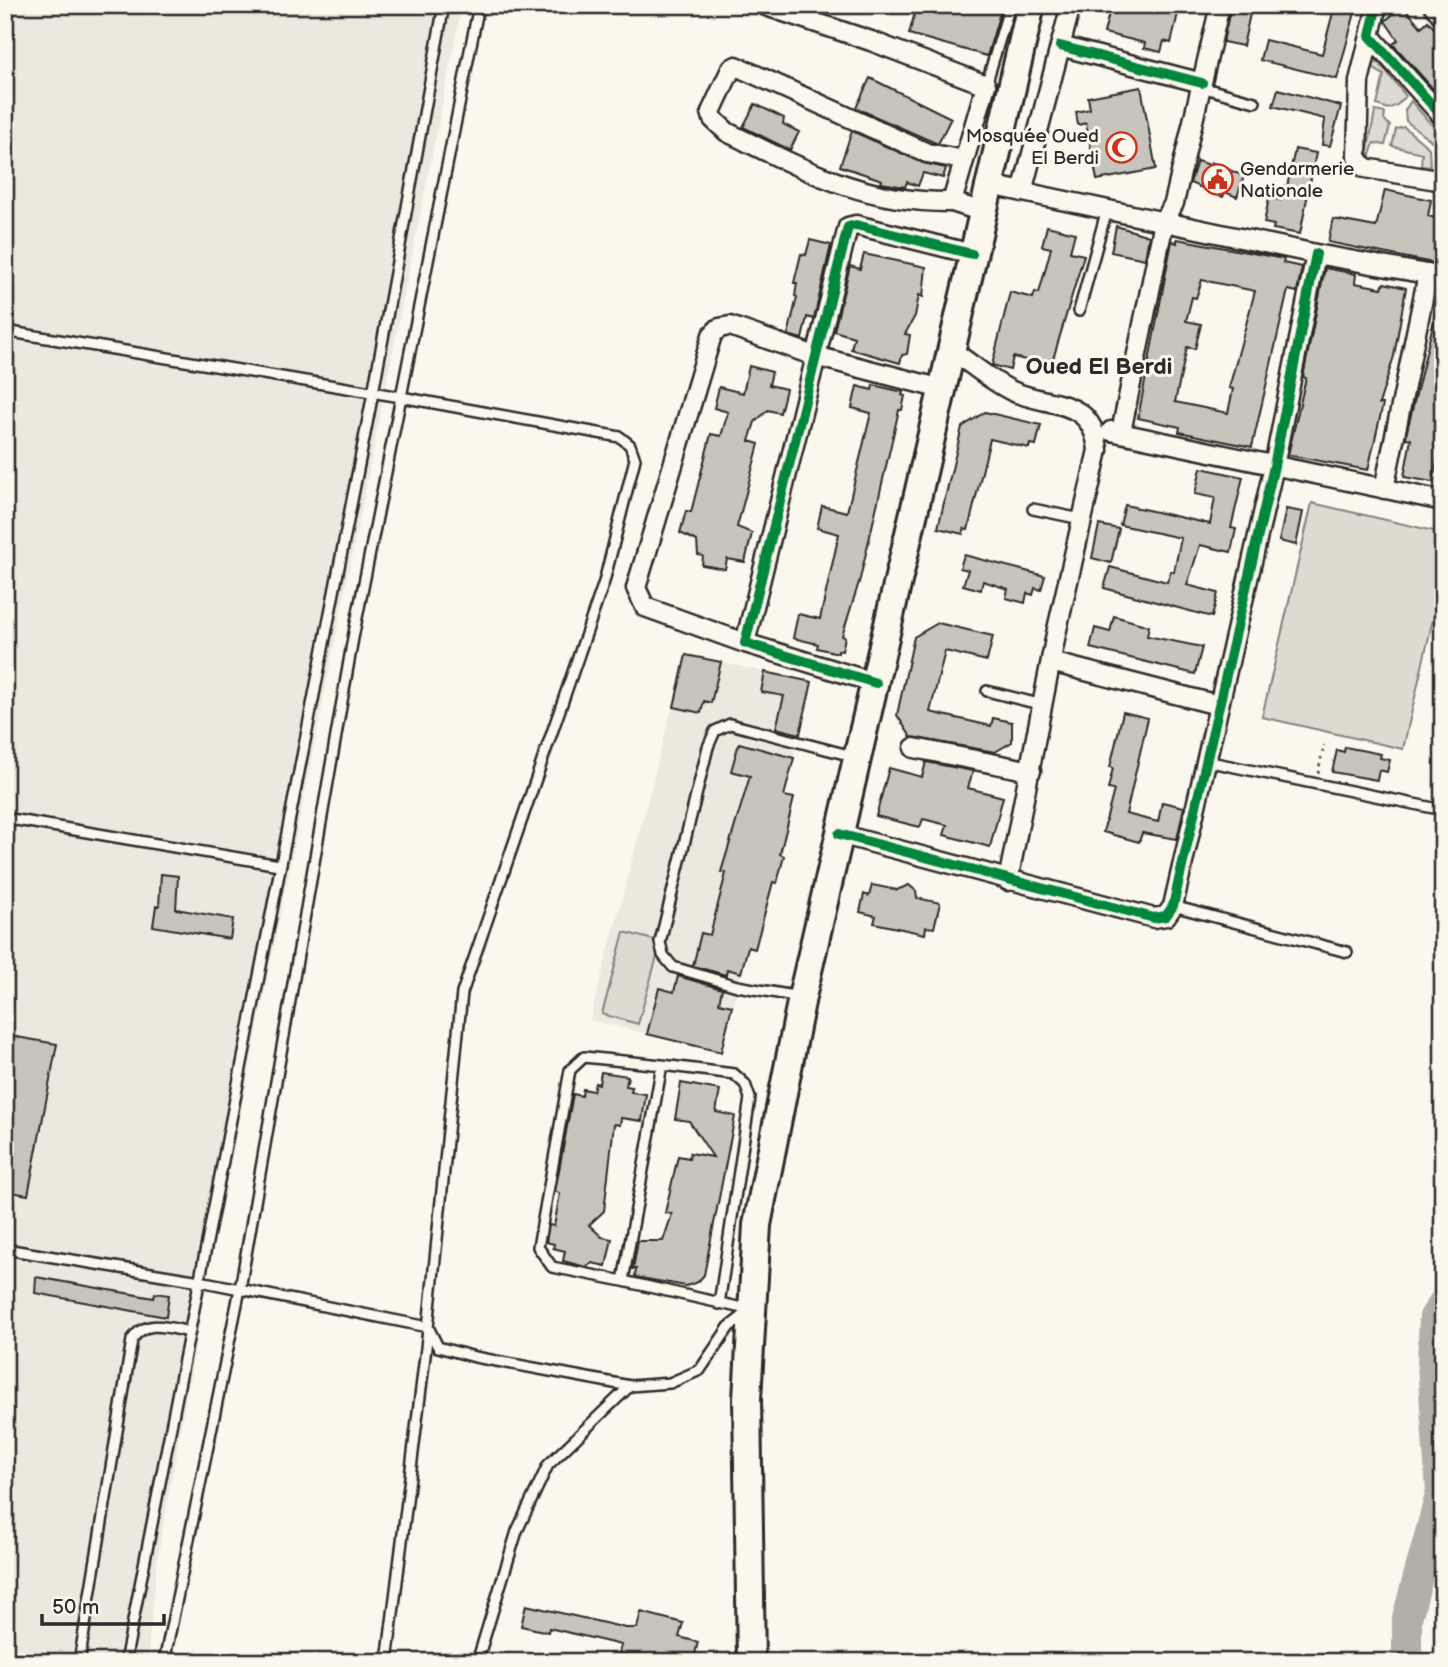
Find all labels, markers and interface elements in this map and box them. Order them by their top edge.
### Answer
place label: Mosquée Oued El Berdi [966,125,1099,170]
mosque icon: Mosquée Oued El Berdi [1105,130,1139,164]
place label: Gendarmerie Nationale [1240,158,1354,203]
public building icon: Gendarmerie Nationale [1200,163,1234,197]
district label: Oued El Berdi [1026,353,1172,381]
scale bar [42,1583,164,1627]
text: 50 m [52,1595,99,1620]

